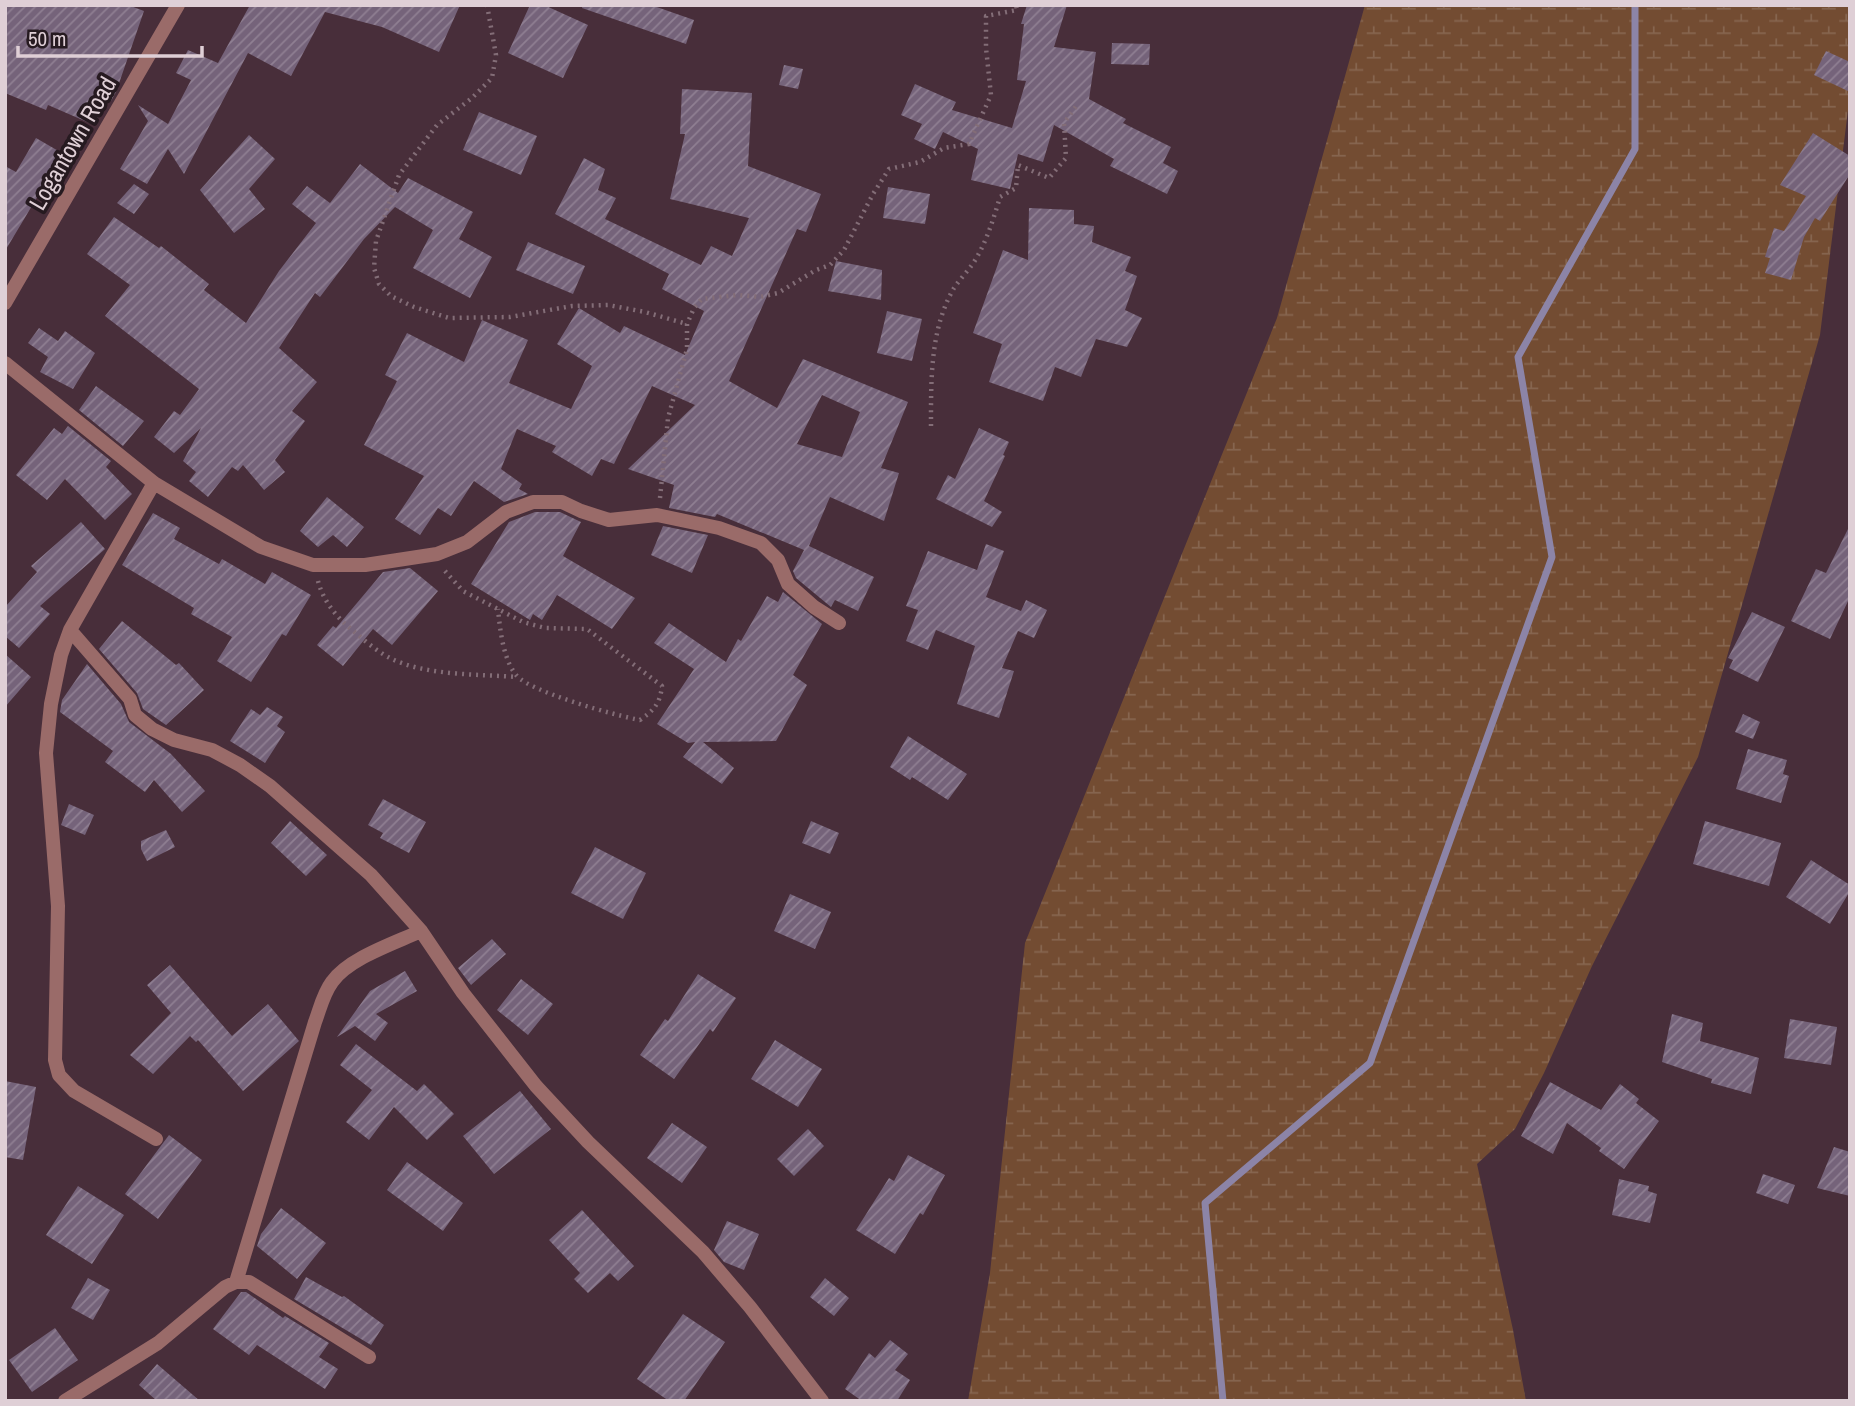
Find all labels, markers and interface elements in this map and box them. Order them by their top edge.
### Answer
scale bar [18,14,201,58]
text: 50 m [28,24,66,53]
street label: Logantown Road [21,71,123,215]

